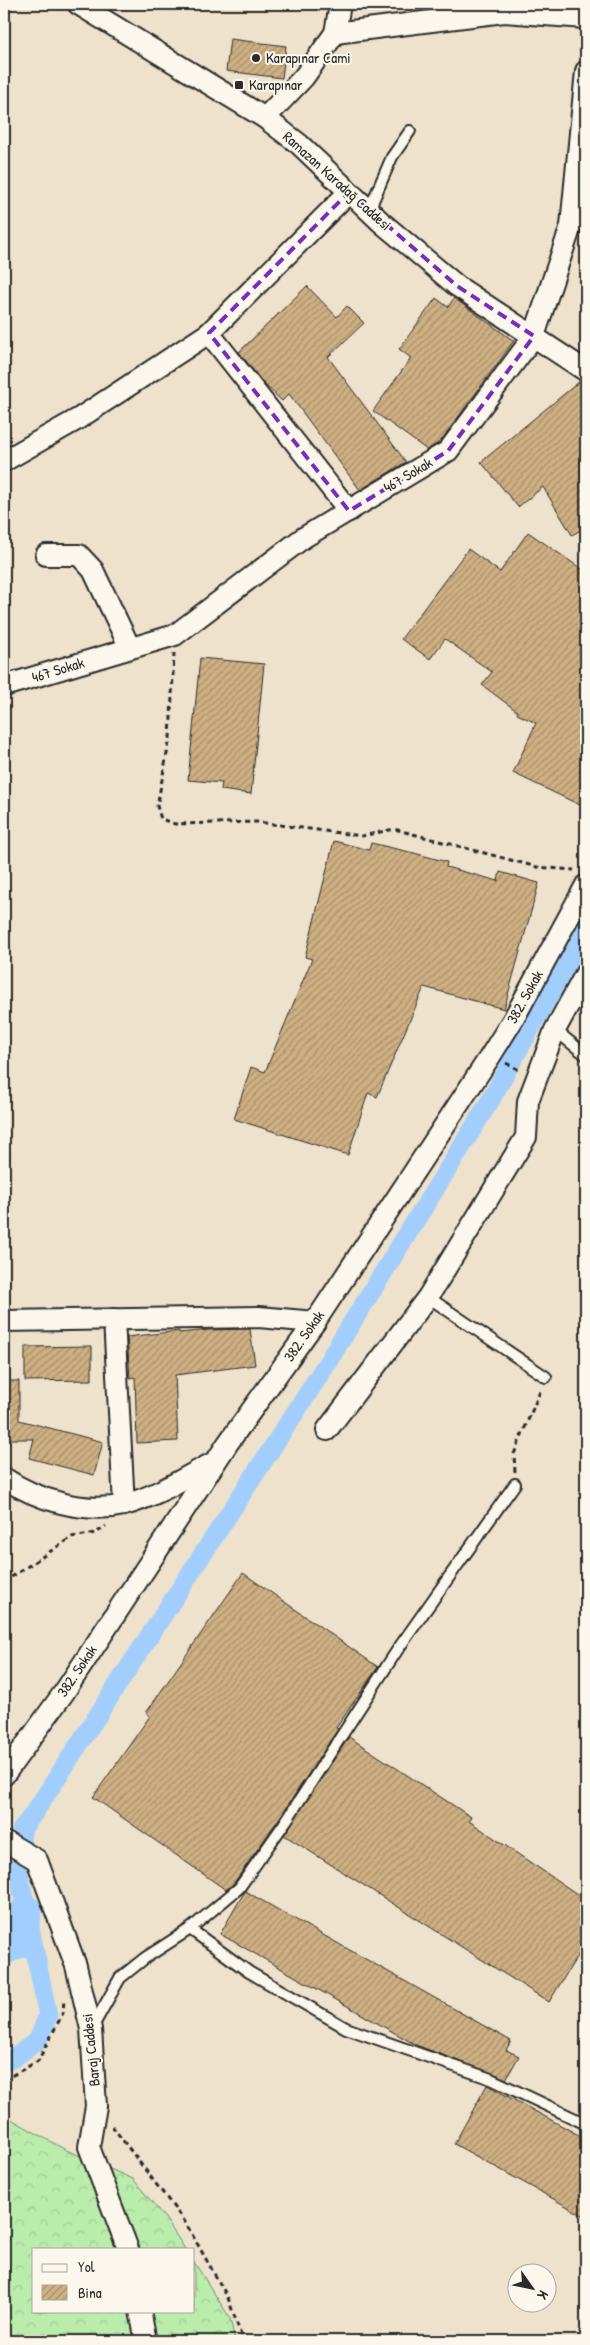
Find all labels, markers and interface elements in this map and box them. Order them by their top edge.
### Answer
place label: Karapınar Cami [266,47,351,68]
marker: Karapınar Cami [250,52,262,64]
place label: Karapınar [249,74,303,95]
marker: Karapınar [233,79,245,91]
street label: Ramazan Karadağ Caddesi [278,126,396,235]
street label: 467 Sokak [379,452,436,497]
street label: 467 Sokak [29,652,87,687]
street label: 382. Sokak [501,966,548,1027]
street label: 382. Sokak [278,1306,329,1366]
street label: 382. Sokak [52,1641,102,1701]
street label: Baraj Caddesi [76,2013,105,2087]
legend [32,2248,195,2312]
text: Yol [78,2256,95,2277]
north arrow [508,2262,558,2312]
text: Bina [78,2282,102,2303]
text: K [533,2287,553,2304]

